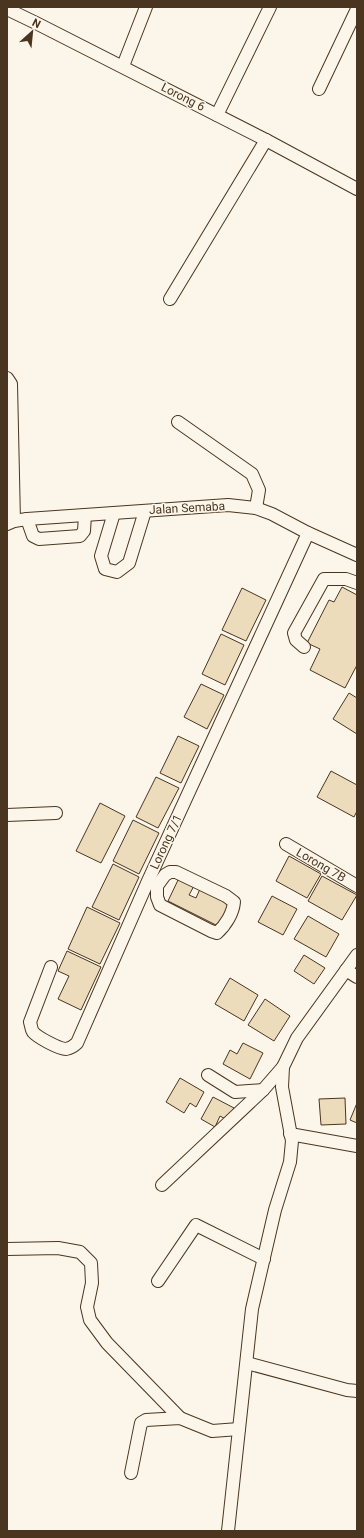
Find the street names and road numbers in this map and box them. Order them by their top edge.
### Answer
street label: Lorong 6 [159,80,207,114]
street label: Jalan Semaba [149,499,225,517]
street label: Lorong 7/1 [147,812,185,872]
street label: Lorong 7B [294,845,348,885]

